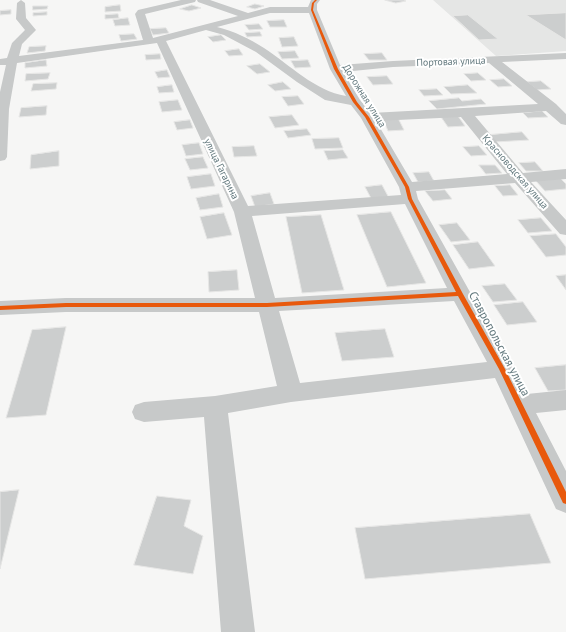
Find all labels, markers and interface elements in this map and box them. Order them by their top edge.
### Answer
street label: Портовая улица [416,55,486,69]
street label: Дорожная улица [340,62,388,130]
street label: Красноводская улица [479,132,551,212]
street label: улица Гагарина [201,137,241,201]
street label: Ставропольская улица [465,289,533,399]

